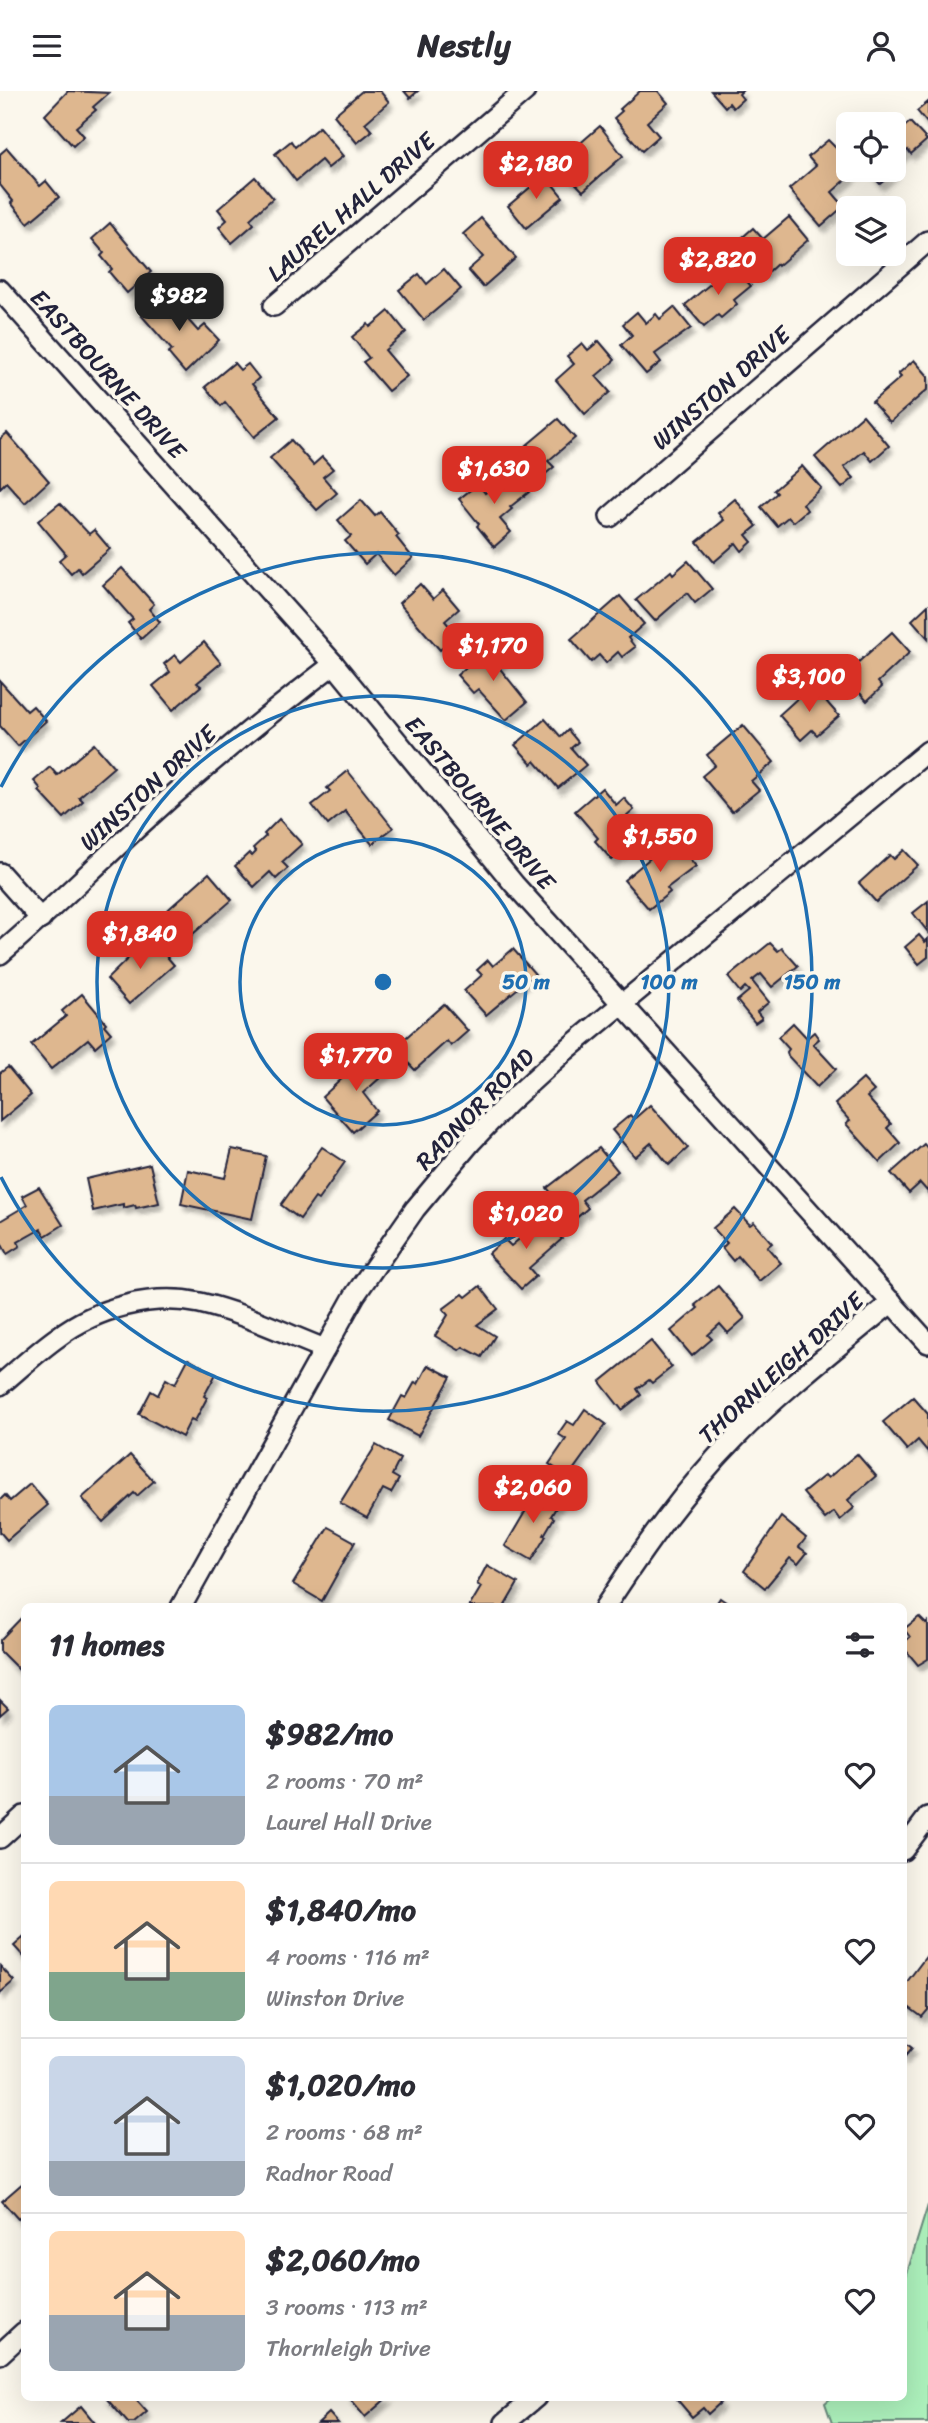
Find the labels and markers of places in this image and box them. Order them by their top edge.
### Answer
pin: $2,180 [479,141,593,201]
pin: $2,820 [661,237,775,297]
pin: $982 [138,273,220,333]
pin: $1,630 [437,447,551,506]
pin: $1,170 [436,623,550,683]
pin: $3,100 [752,655,866,714]
pin: $1,550 [603,815,717,874]
pin: $1,840 [83,911,197,971]
centre of rings [371,970,395,994]
pin: $1,770 [299,1033,413,1093]
pin: $1,020 [469,1191,583,1251]
pin: $2,060 [476,1465,590,1525]

